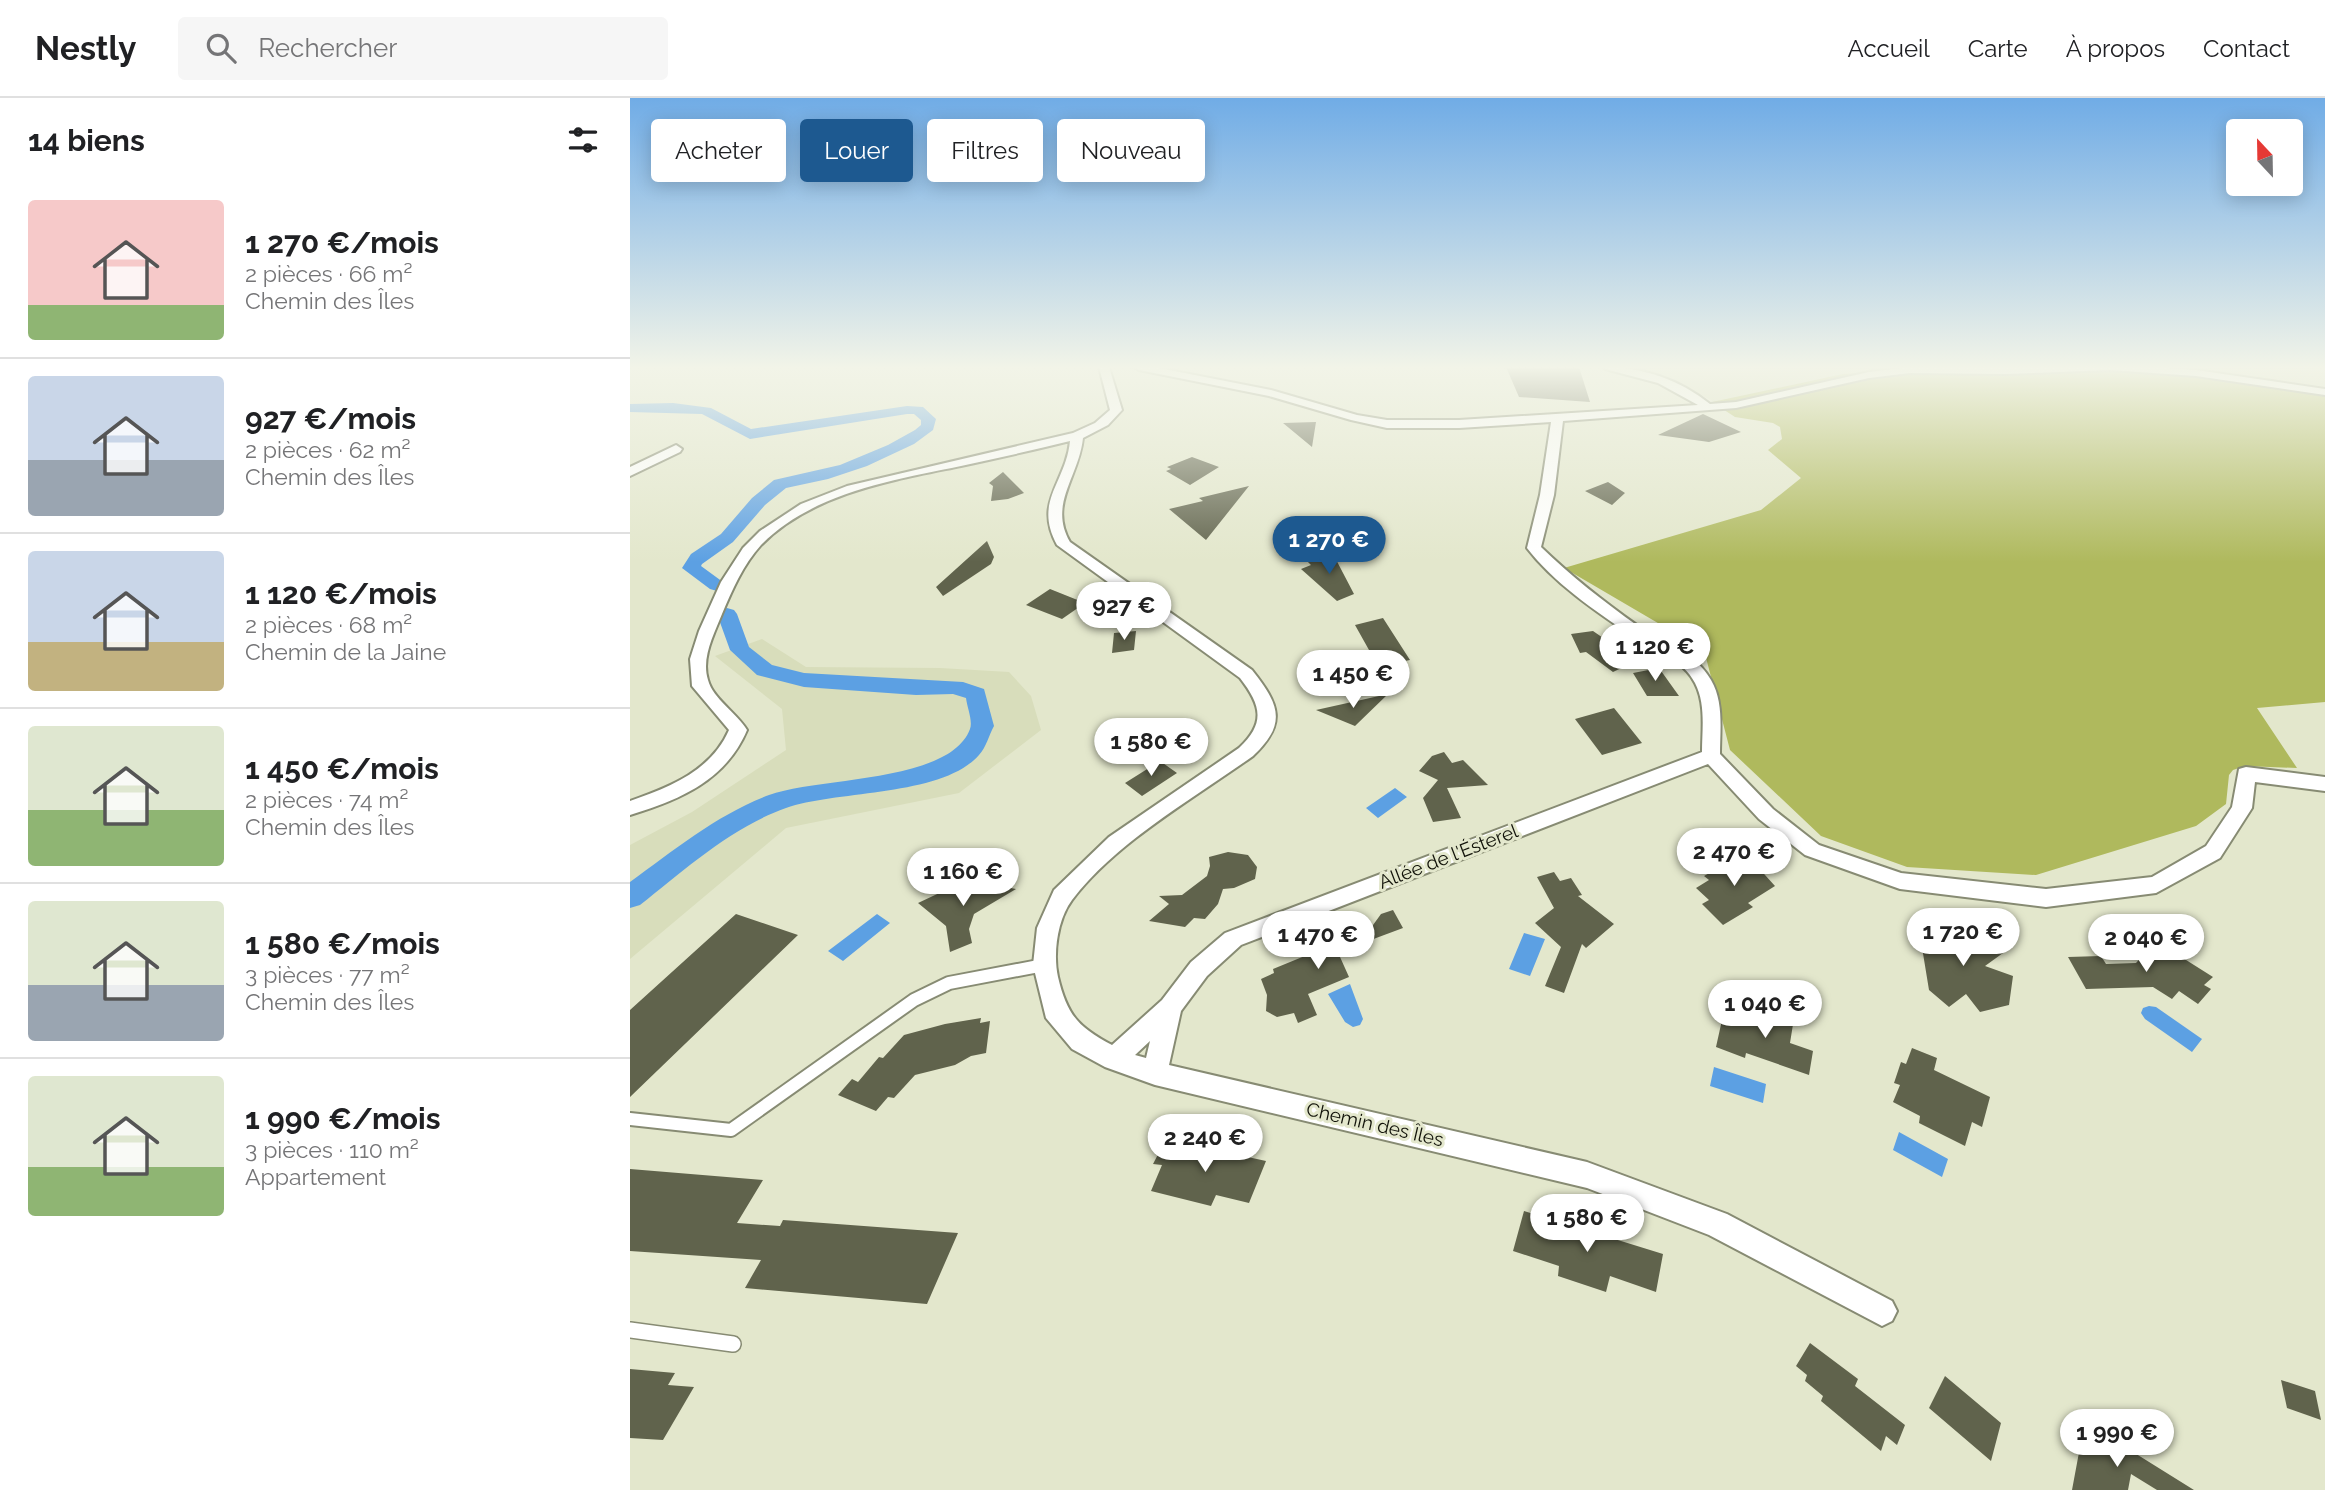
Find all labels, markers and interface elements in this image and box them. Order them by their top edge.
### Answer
search box [178,17,668,80]
text: Nestly [35,29,136,68]
icon: search [202,29,240,67]
text: Rechercher [258,33,397,63]
text: Accueil [1848,34,1930,63]
text: Carte [1968,34,2028,63]
text: À propos [2066,34,2165,63]
text: Contact [2203,34,2290,63]
chip: Acheter [651,119,786,182]
chip: Louer [800,119,913,182]
chip: Filtres [927,119,1043,182]
chip: Nouveau [1057,119,1205,182]
north arrow [2226,119,2303,196]
map controls [2226,119,2303,196]
icon: filters [564,121,602,159]
text: 14 biens [28,123,145,158]
text: 1 270 €/mois [245,225,439,260]
icon: home [84,228,168,312]
text: 2 pièces · 66 m² [245,260,412,287]
text: Chemin des Îles [245,287,414,314]
text: 927 €/mois [245,401,416,436]
icon: home [84,404,168,488]
text: 2 pièces · 62 m² [245,436,411,463]
text: Chemin des Îles [245,463,414,490]
pin: 1 270 € [1264,517,1394,576]
text: 1 270 € [1289,525,1369,552]
text: 1 120 €/mois [245,576,437,611]
icon: home [84,579,168,663]
pin: 927 € [1075,582,1173,642]
text: 927 € [1092,591,1156,618]
text: 2 pièces · 68 m² [245,611,412,638]
pin: 1 120 € [1590,624,1720,683]
text: 1 120 € [1615,632,1695,659]
text: Chemin de la Jaine [245,638,446,665]
pin: 1 450 € [1288,650,1418,710]
text: 1 450 € [1313,659,1393,686]
pin: 1 580 € [1086,718,1216,778]
text: 1 580 € [1110,727,1192,754]
text: 1 450 €/mois [245,751,439,786]
icon: home [84,754,168,838]
text: 2 pièces · 74 m² [245,786,408,813]
text: Chemin des Îles [245,813,414,840]
street label: Allée de l'Ésterel [1375,819,1522,893]
pin: 2 470 € [1669,828,1799,888]
text: 2 470 € [1693,837,1775,864]
pin: 1 160 € [898,848,1028,908]
text: 1 160 € [923,857,1003,884]
pin: 1 720 € [1898,908,2028,968]
pin: 1 470 € [1253,912,1383,971]
pin: 2 040 € [2081,914,2211,974]
text: 1 720 € [1923,917,2003,944]
text: 1 470 € [1278,920,1358,947]
text: 2 040 € [2104,923,2188,950]
text: 1 580 €/mois [245,926,440,961]
icon: home [84,929,168,1013]
text: 3 pièces · 77 m² [245,961,410,988]
pin: 1 040 € [1700,981,1830,1040]
text: Chemin des Îles [245,988,414,1015]
text: 1 040 € [1724,989,1806,1016]
street label: Chemin des Îles [1304,1098,1446,1150]
text: 1 990 €/mois [245,1101,440,1136]
icon: home [84,1104,168,1188]
pin: 2 240 € [1140,1114,1270,1174]
text: 2 240 € [1164,1123,1246,1150]
text: 3 pièces · 110 m² [245,1136,419,1163]
text: Appartement [245,1163,386,1190]
pin: 1 580 € [1522,1194,1652,1254]
text: 1 580 € [1546,1203,1628,1230]
pin: 1 990 € [2052,1410,2182,1469]
text: 1 990 € [2076,1418,2158,1445]

